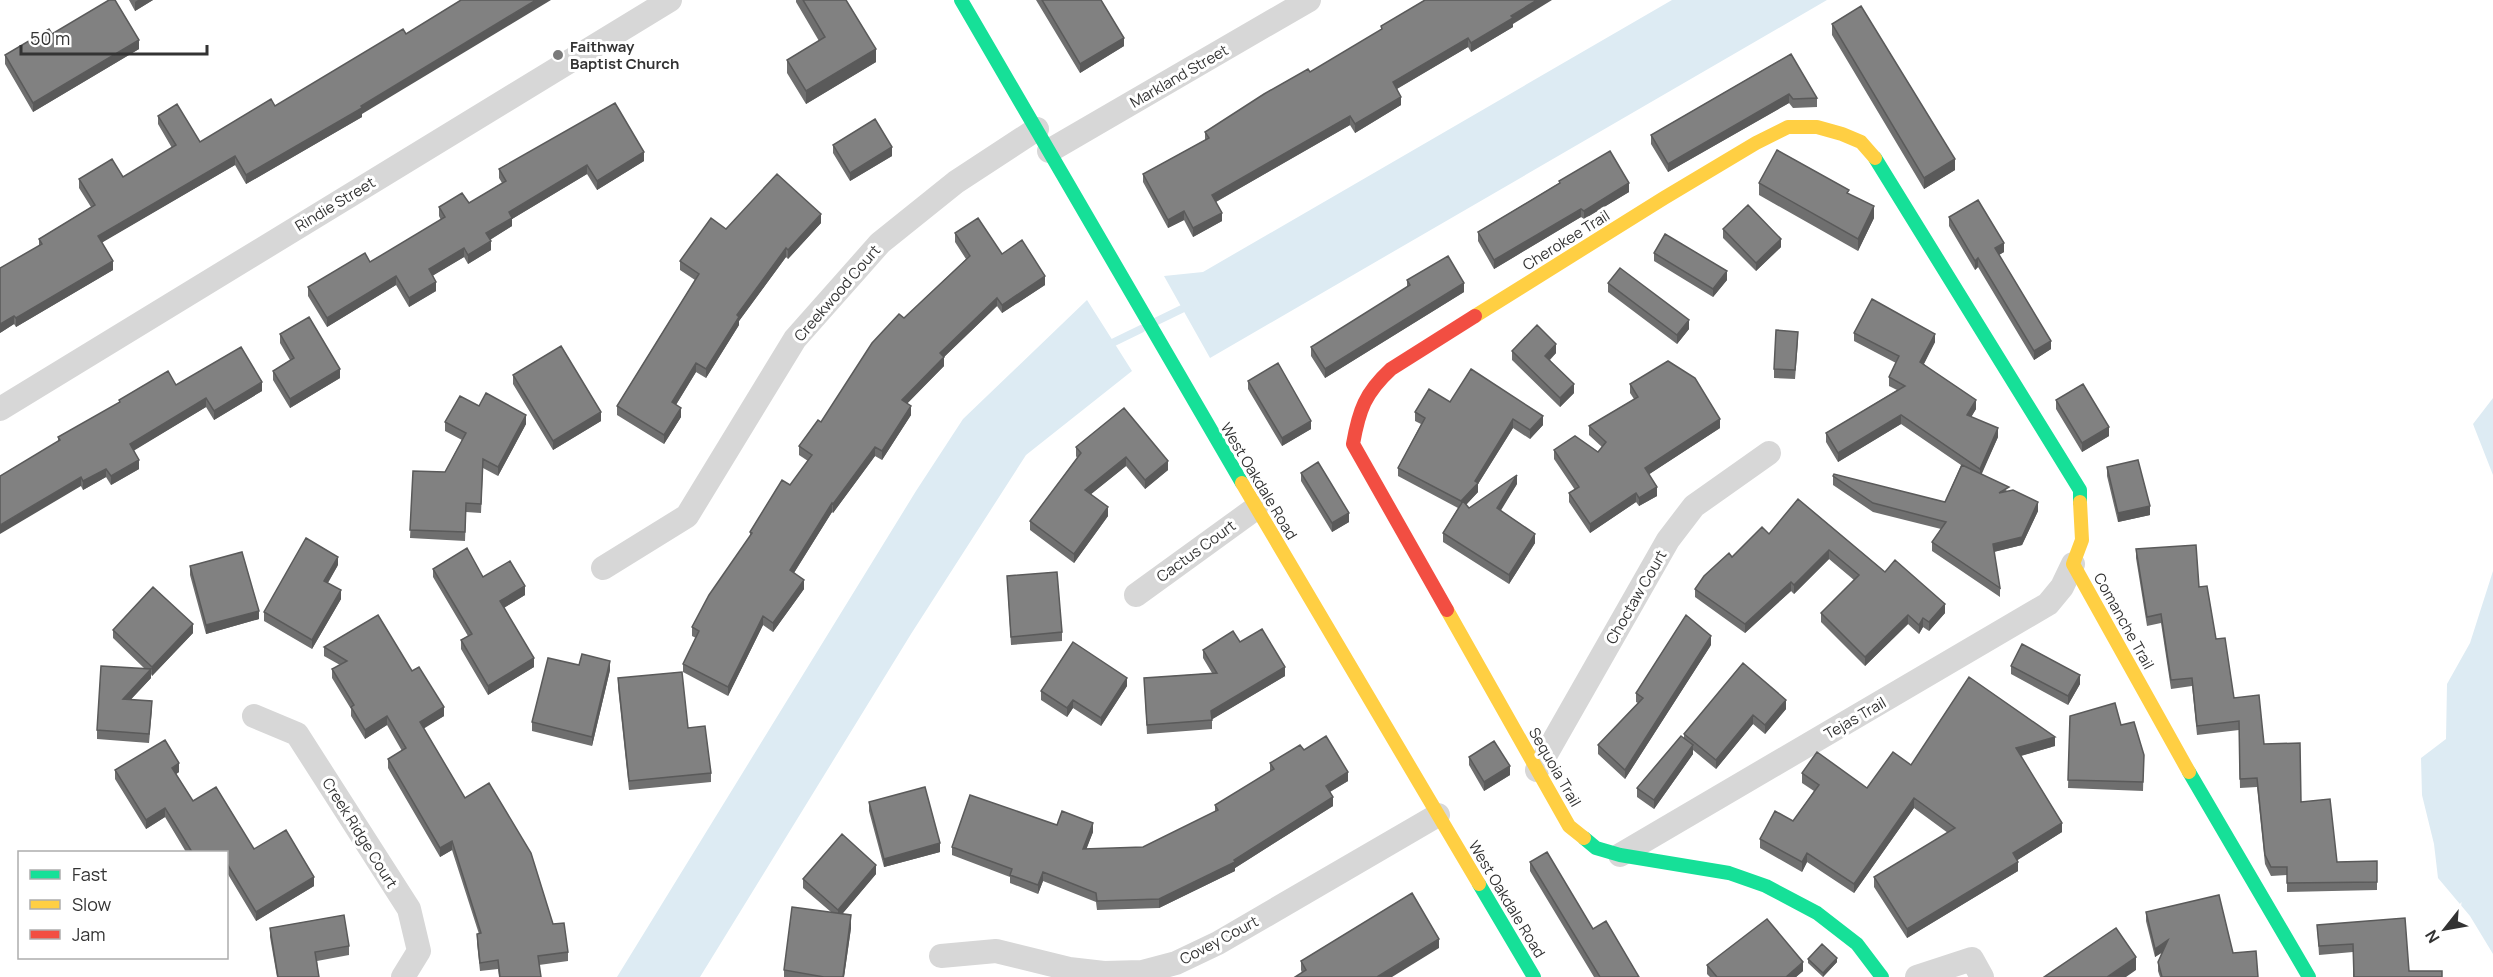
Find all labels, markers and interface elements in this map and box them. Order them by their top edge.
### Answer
scale bar [21,18,207,56]
text: 50 m [30,26,70,50]
place label: Faithway Baptist Church [570,36,679,74]
street label: Markland Street [1126,39,1232,113]
marker: Faithway Baptist Church [551,48,565,62]
street label: Rindie Street [291,172,379,236]
street label: Cherokee Trail [1518,205,1614,275]
street label: Creekwood Court [789,240,885,346]
street label: West Oakdale Road [1216,418,1302,544]
street label: Cactus Court [1152,515,1240,587]
street label: Choctaw Court [1601,546,1671,648]
street label: Comanche Trail [2089,569,2159,673]
street label: Tejas Trail [1820,692,1890,744]
street label: Sequoia Trail [1524,724,1586,810]
street label: Creek Ridge Court [318,774,402,892]
street label: West Oakdale Road [1464,836,1550,962]
legend [18,851,228,959]
text: Fast [72,862,107,886]
text: Slow [72,892,112,916]
north arrow [2415,899,2475,959]
street label: Covey Court [1176,911,1262,969]
text: Jam [72,922,106,946]
text: N [2420,926,2445,947]

